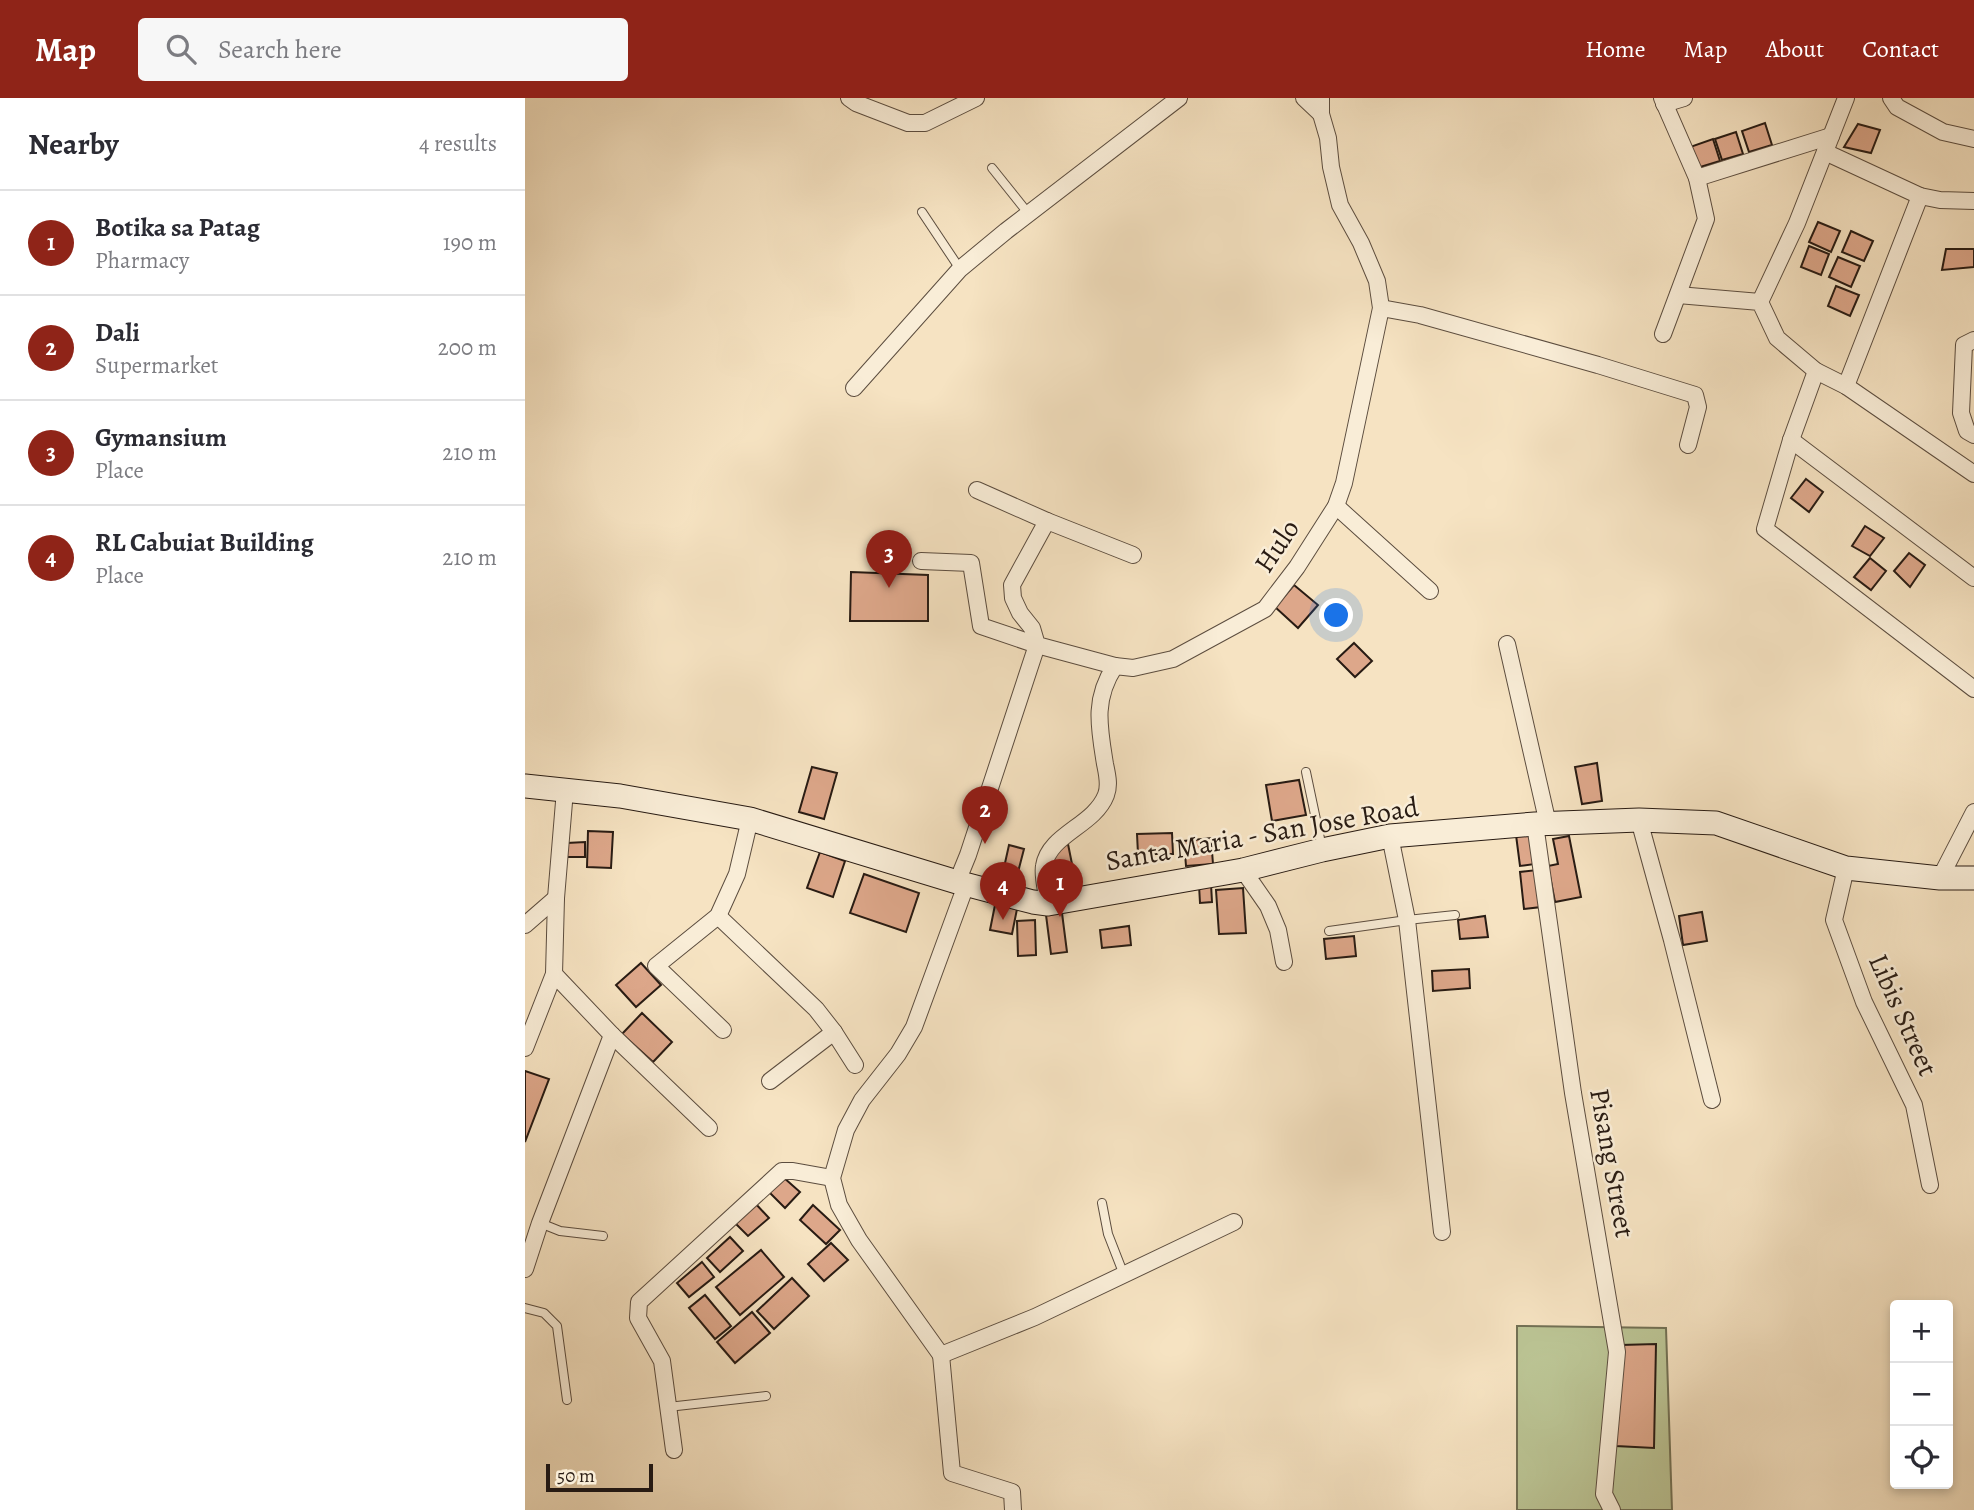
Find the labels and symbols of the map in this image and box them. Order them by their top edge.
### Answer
street label: Hulo [1245,512,1309,580]
pin: 3 [866,530,912,588]
your location [1319,598,1353,632]
pin: 2 [962,786,1008,844]
street label: Santa Maria - San Jose Road [1103,788,1422,880]
pin: 1 [1037,859,1083,917]
pin: 4 [980,862,1026,920]
street label: Libis Street [1859,948,1947,1082]
street label: Pisang Street [1580,1085,1644,1241]
scale bar [546,1461,653,1493]

